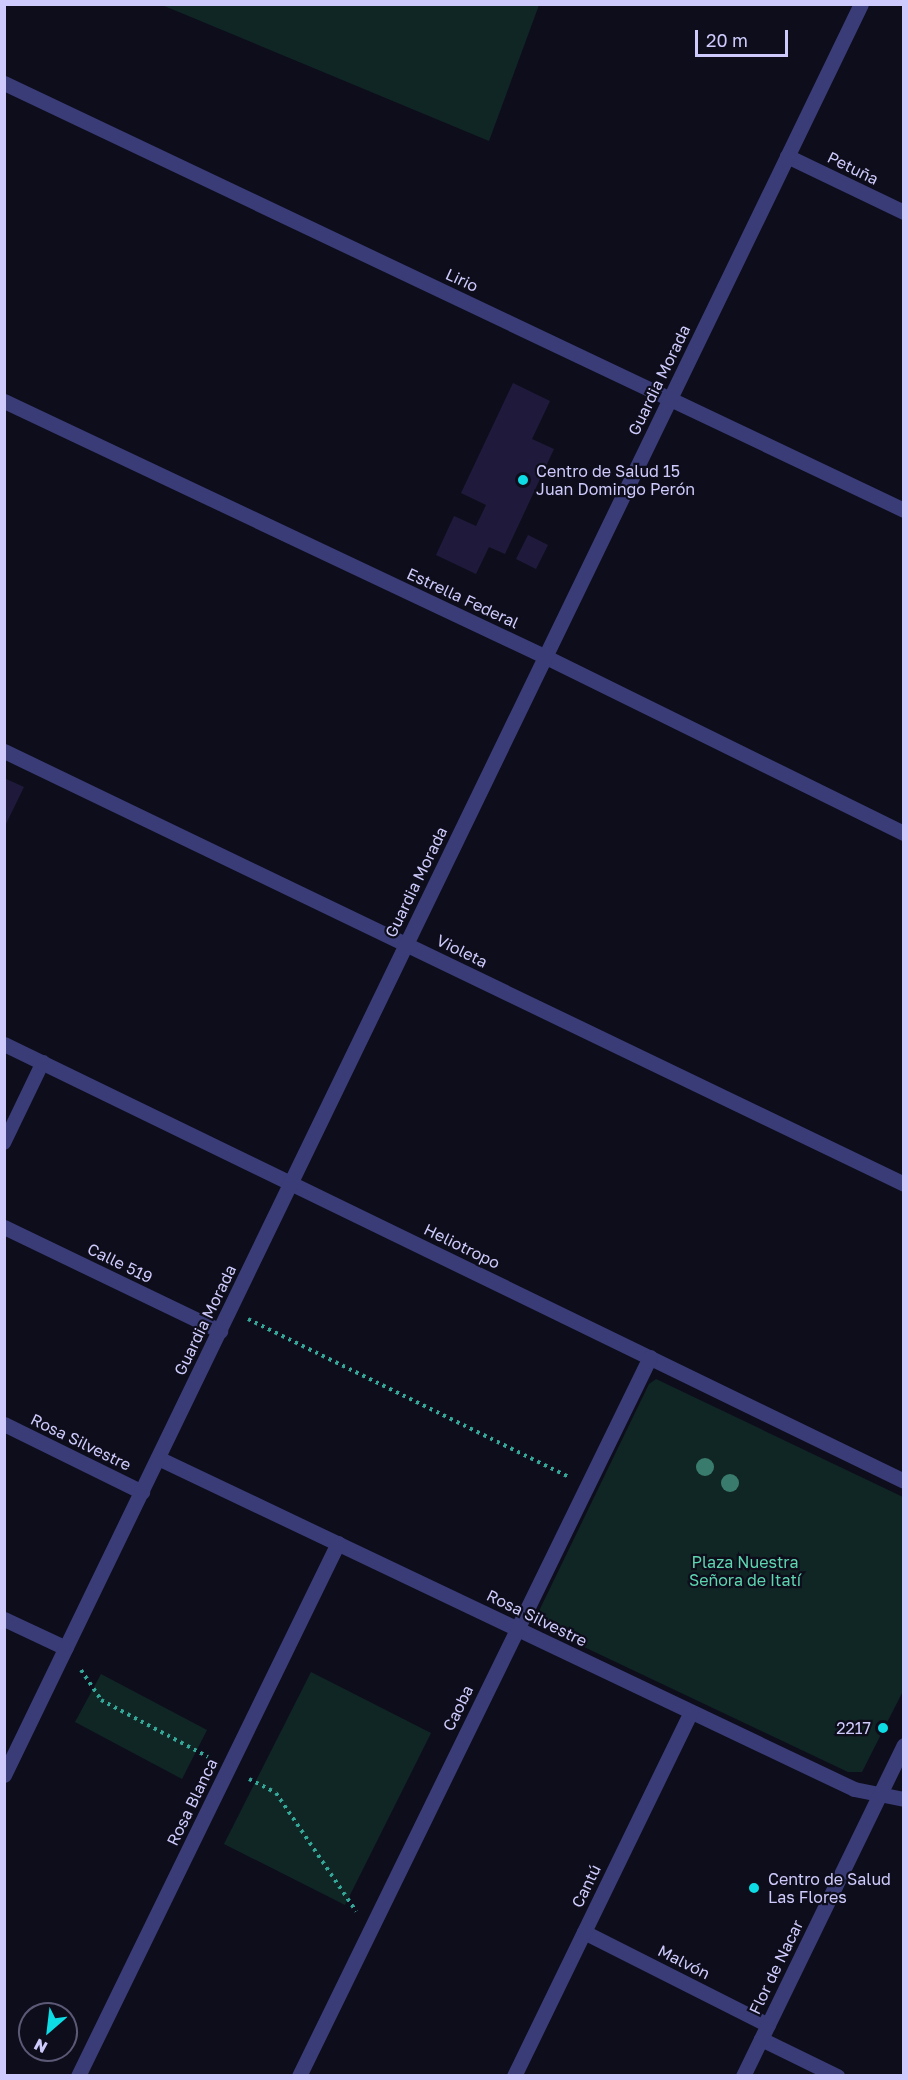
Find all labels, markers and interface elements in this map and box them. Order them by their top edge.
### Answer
scale bar [698,18,791,56]
text: 20 m [706,29,748,51]
street label: Petuña [824,147,882,189]
street label: Lirio [443,264,481,296]
street label: Guardia Morada [624,322,694,438]
place label: Centro de Salud 15 Juan Domingo Perón [536,461,695,499]
marker: Centro de Salud 15 Juan Domingo Perón [514,471,532,489]
street label: Estrella Federal [404,564,522,632]
street label: Guardia Morada [381,824,451,940]
street label: Violeta [433,930,491,972]
street label: Heliotropo [421,1219,503,1273]
street label: Calle 519 [84,1239,156,1287]
street label: Guardia Morada [170,1262,240,1378]
street label: Rosa Silvestre [28,1409,134,1475]
park label: Plaza Nuestra Señora de Itatí [689,1552,801,1590]
street label: Rosa Silvestre [484,1585,590,1651]
street label: Caoba [439,1682,477,1734]
place label: 2217 [836,1718,871,1738]
marker: 2217 [876,1721,890,1735]
street label: Rosa Blanca [163,1755,221,1849]
street label: Cantú [567,1861,605,1911]
place label: Centro de Salud Las Flores [768,1869,891,1907]
marker: Centro de Salud Las Flores [745,1879,763,1897]
street label: Flor de Nacar [745,1917,807,2017]
street label: Malvón [655,1941,713,1983]
north arrow [18,2002,78,2062]
text: N [30,2034,51,2058]

